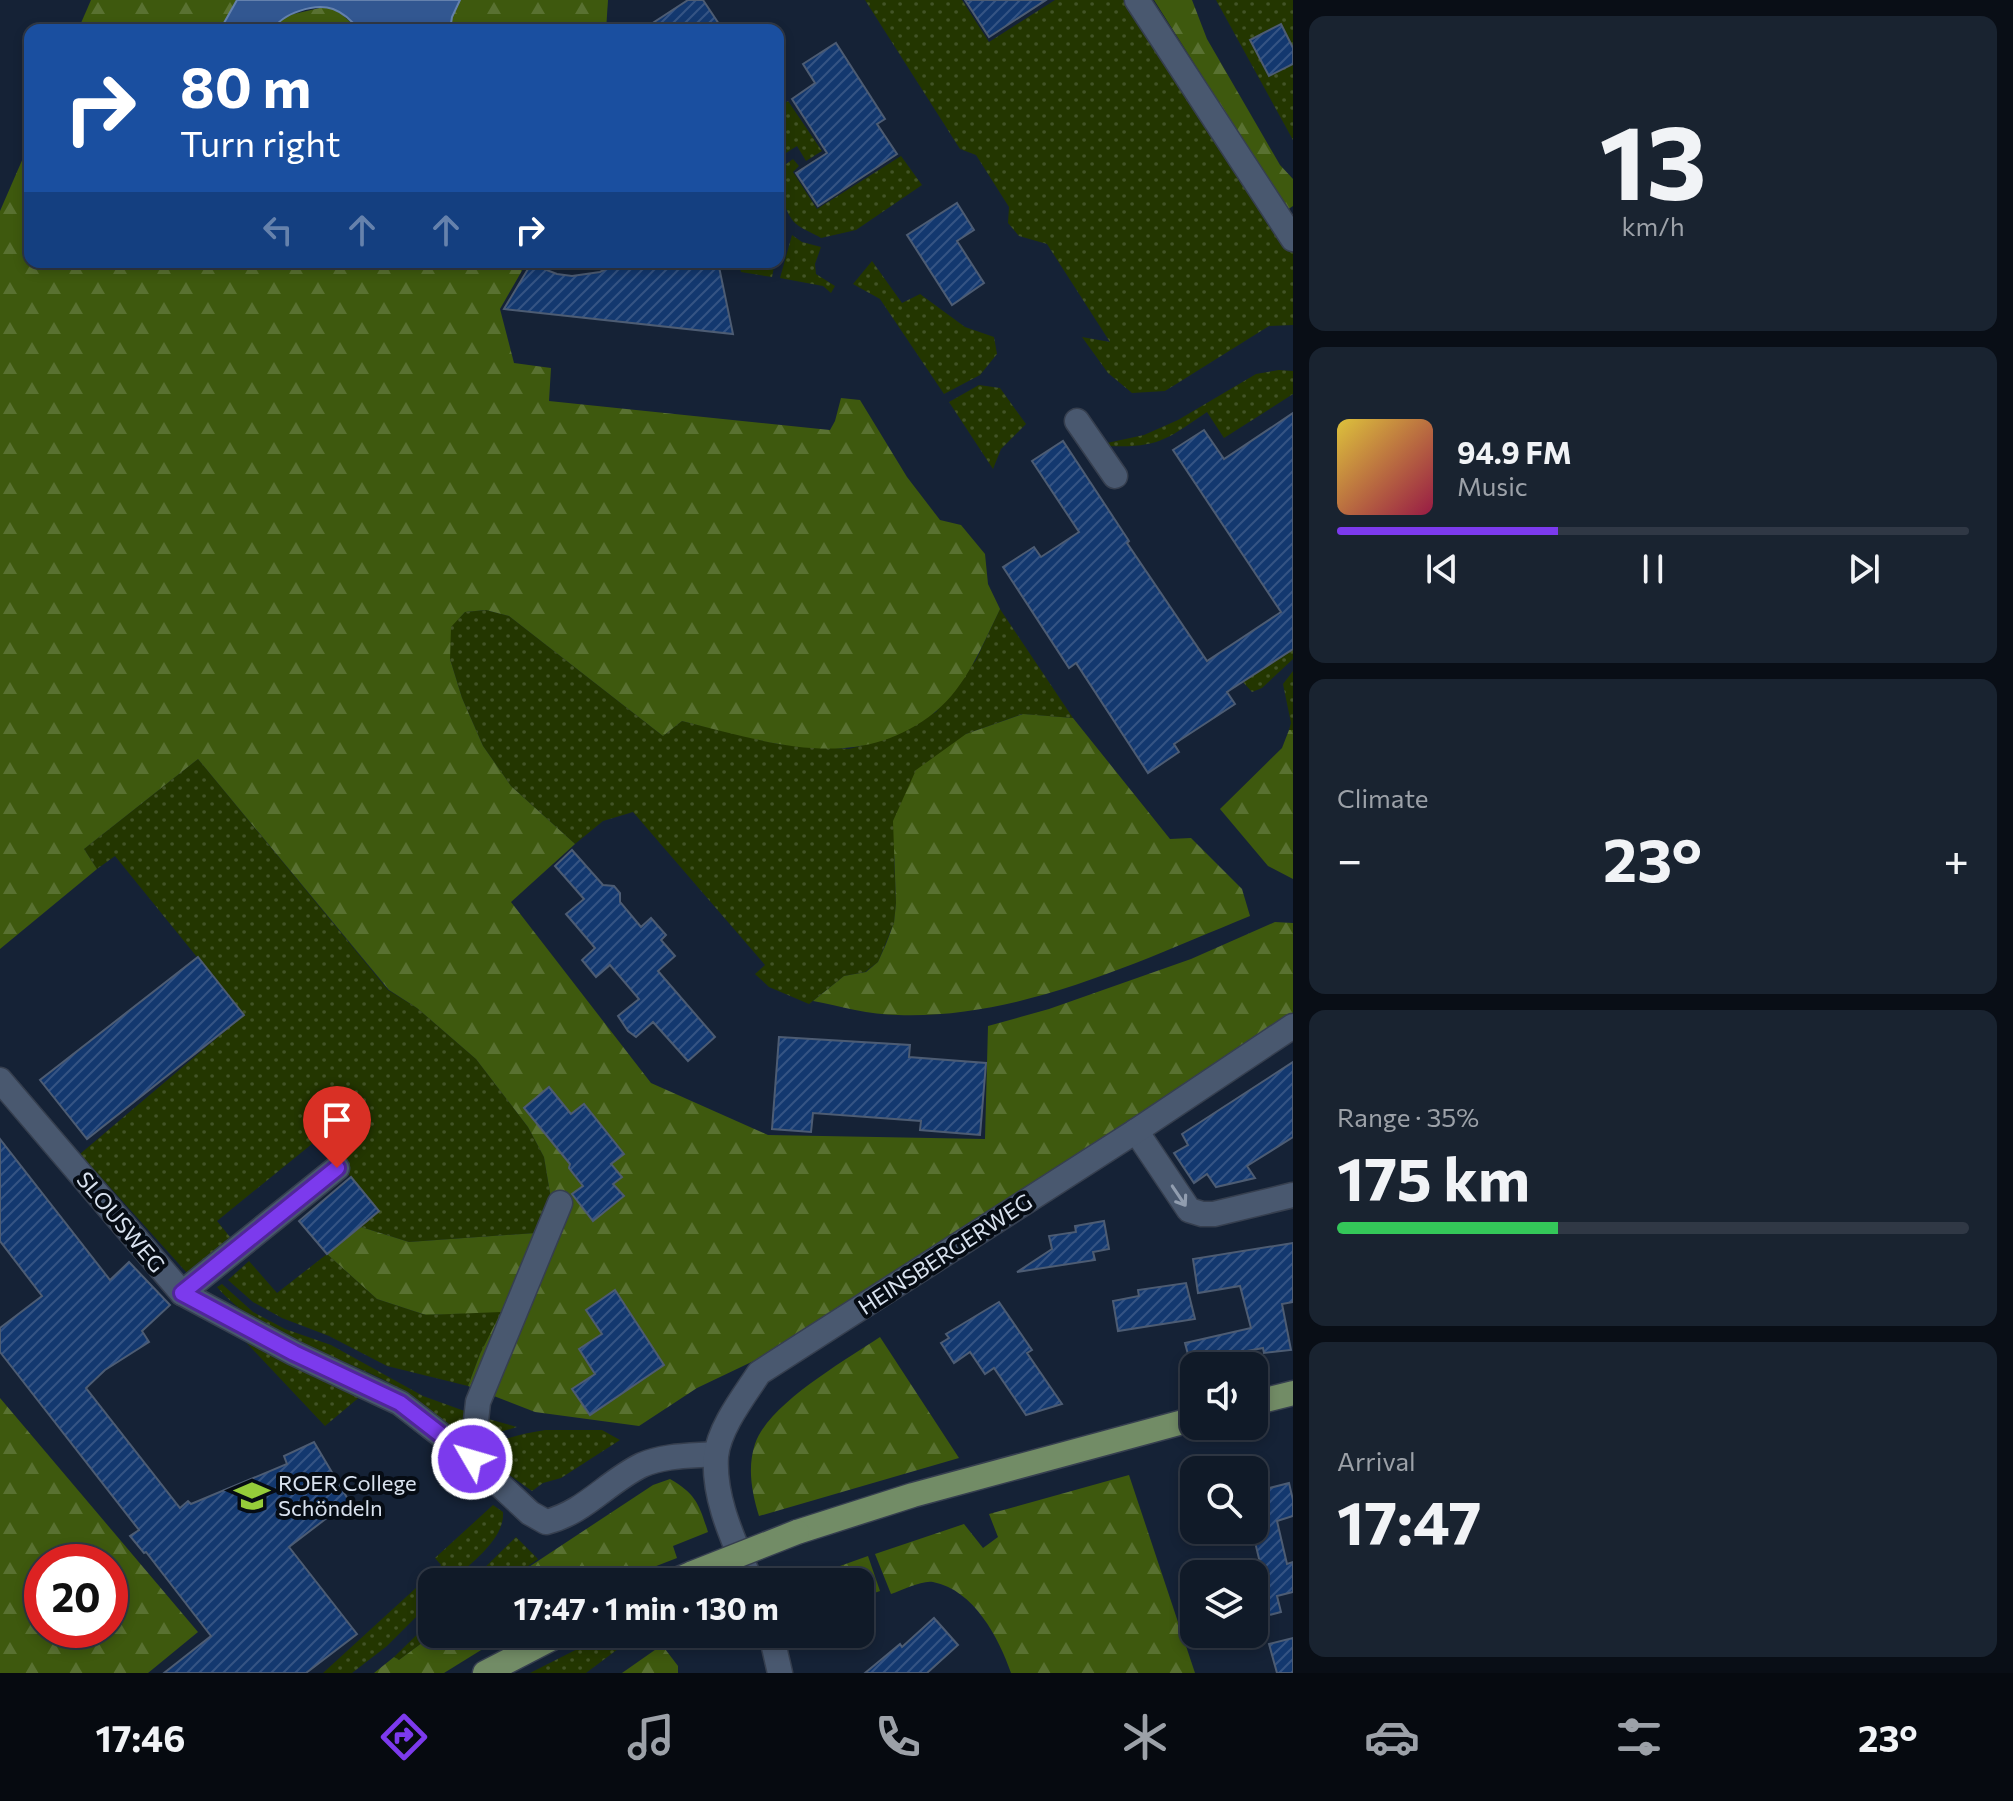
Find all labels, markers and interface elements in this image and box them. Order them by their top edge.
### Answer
text: 80 m [180,51,311,120]
icon: right [48,56,152,160]
text: 13 [1599,94,1707,221]
text: Turn right [180,120,341,164]
icon: left [256,208,300,252]
icon: ahead [340,208,384,252]
icon: ahead [424,208,468,252]
icon: right [508,208,552,252]
text: km/h [1621,210,1685,241]
text: 94.9 FM [1457,433,1572,470]
text: Music [1457,470,1528,501]
icon: previous [1420,547,1464,591]
icon: pause [1631,547,1675,591]
icon: next [1842,547,1886,591]
text: Climate [1337,782,1429,813]
text: 23° [1603,821,1702,894]
text: − [1337,831,1362,885]
text: + [1943,831,1969,885]
pin [303,1086,371,1168]
icon: arrive [315,1098,359,1142]
text: Range · 35% [1337,1101,1479,1132]
text: 175 km [1337,1140,1530,1213]
street label: SLOUSWEG [71,1166,171,1278]
one-way arrow [1172,1184,1188,1207]
street label: HEINSBERGERWEG [853,1187,1037,1320]
map controls [1180,1352,1268,1648]
button: sound [1180,1352,1268,1440]
position arrow [430,1417,514,1501]
text: Arrival [1337,1445,1416,1476]
button: search [1180,1456,1268,1544]
place label: ROER College Schöndeln [278,1469,417,1521]
school or university icon: ROER College Schöndeln [233,1477,271,1515]
text: 17:47 [1337,1484,1482,1557]
speed limit sign: 20 [24,1544,128,1648]
button: layers [1180,1560,1268,1648]
text: 17:47 · 1 min · 130 m [513,1589,779,1626]
icon: directions [376,1709,432,1765]
icon: music [623,1709,679,1765]
icon: phone [870,1709,926,1765]
icon: climate [1117,1709,1173,1765]
icon: car [1364,1709,1420,1765]
icon: filters [1611,1709,1667,1765]
text: 17:46 [95,1715,185,1759]
text: 23° [1858,1715,1917,1759]

